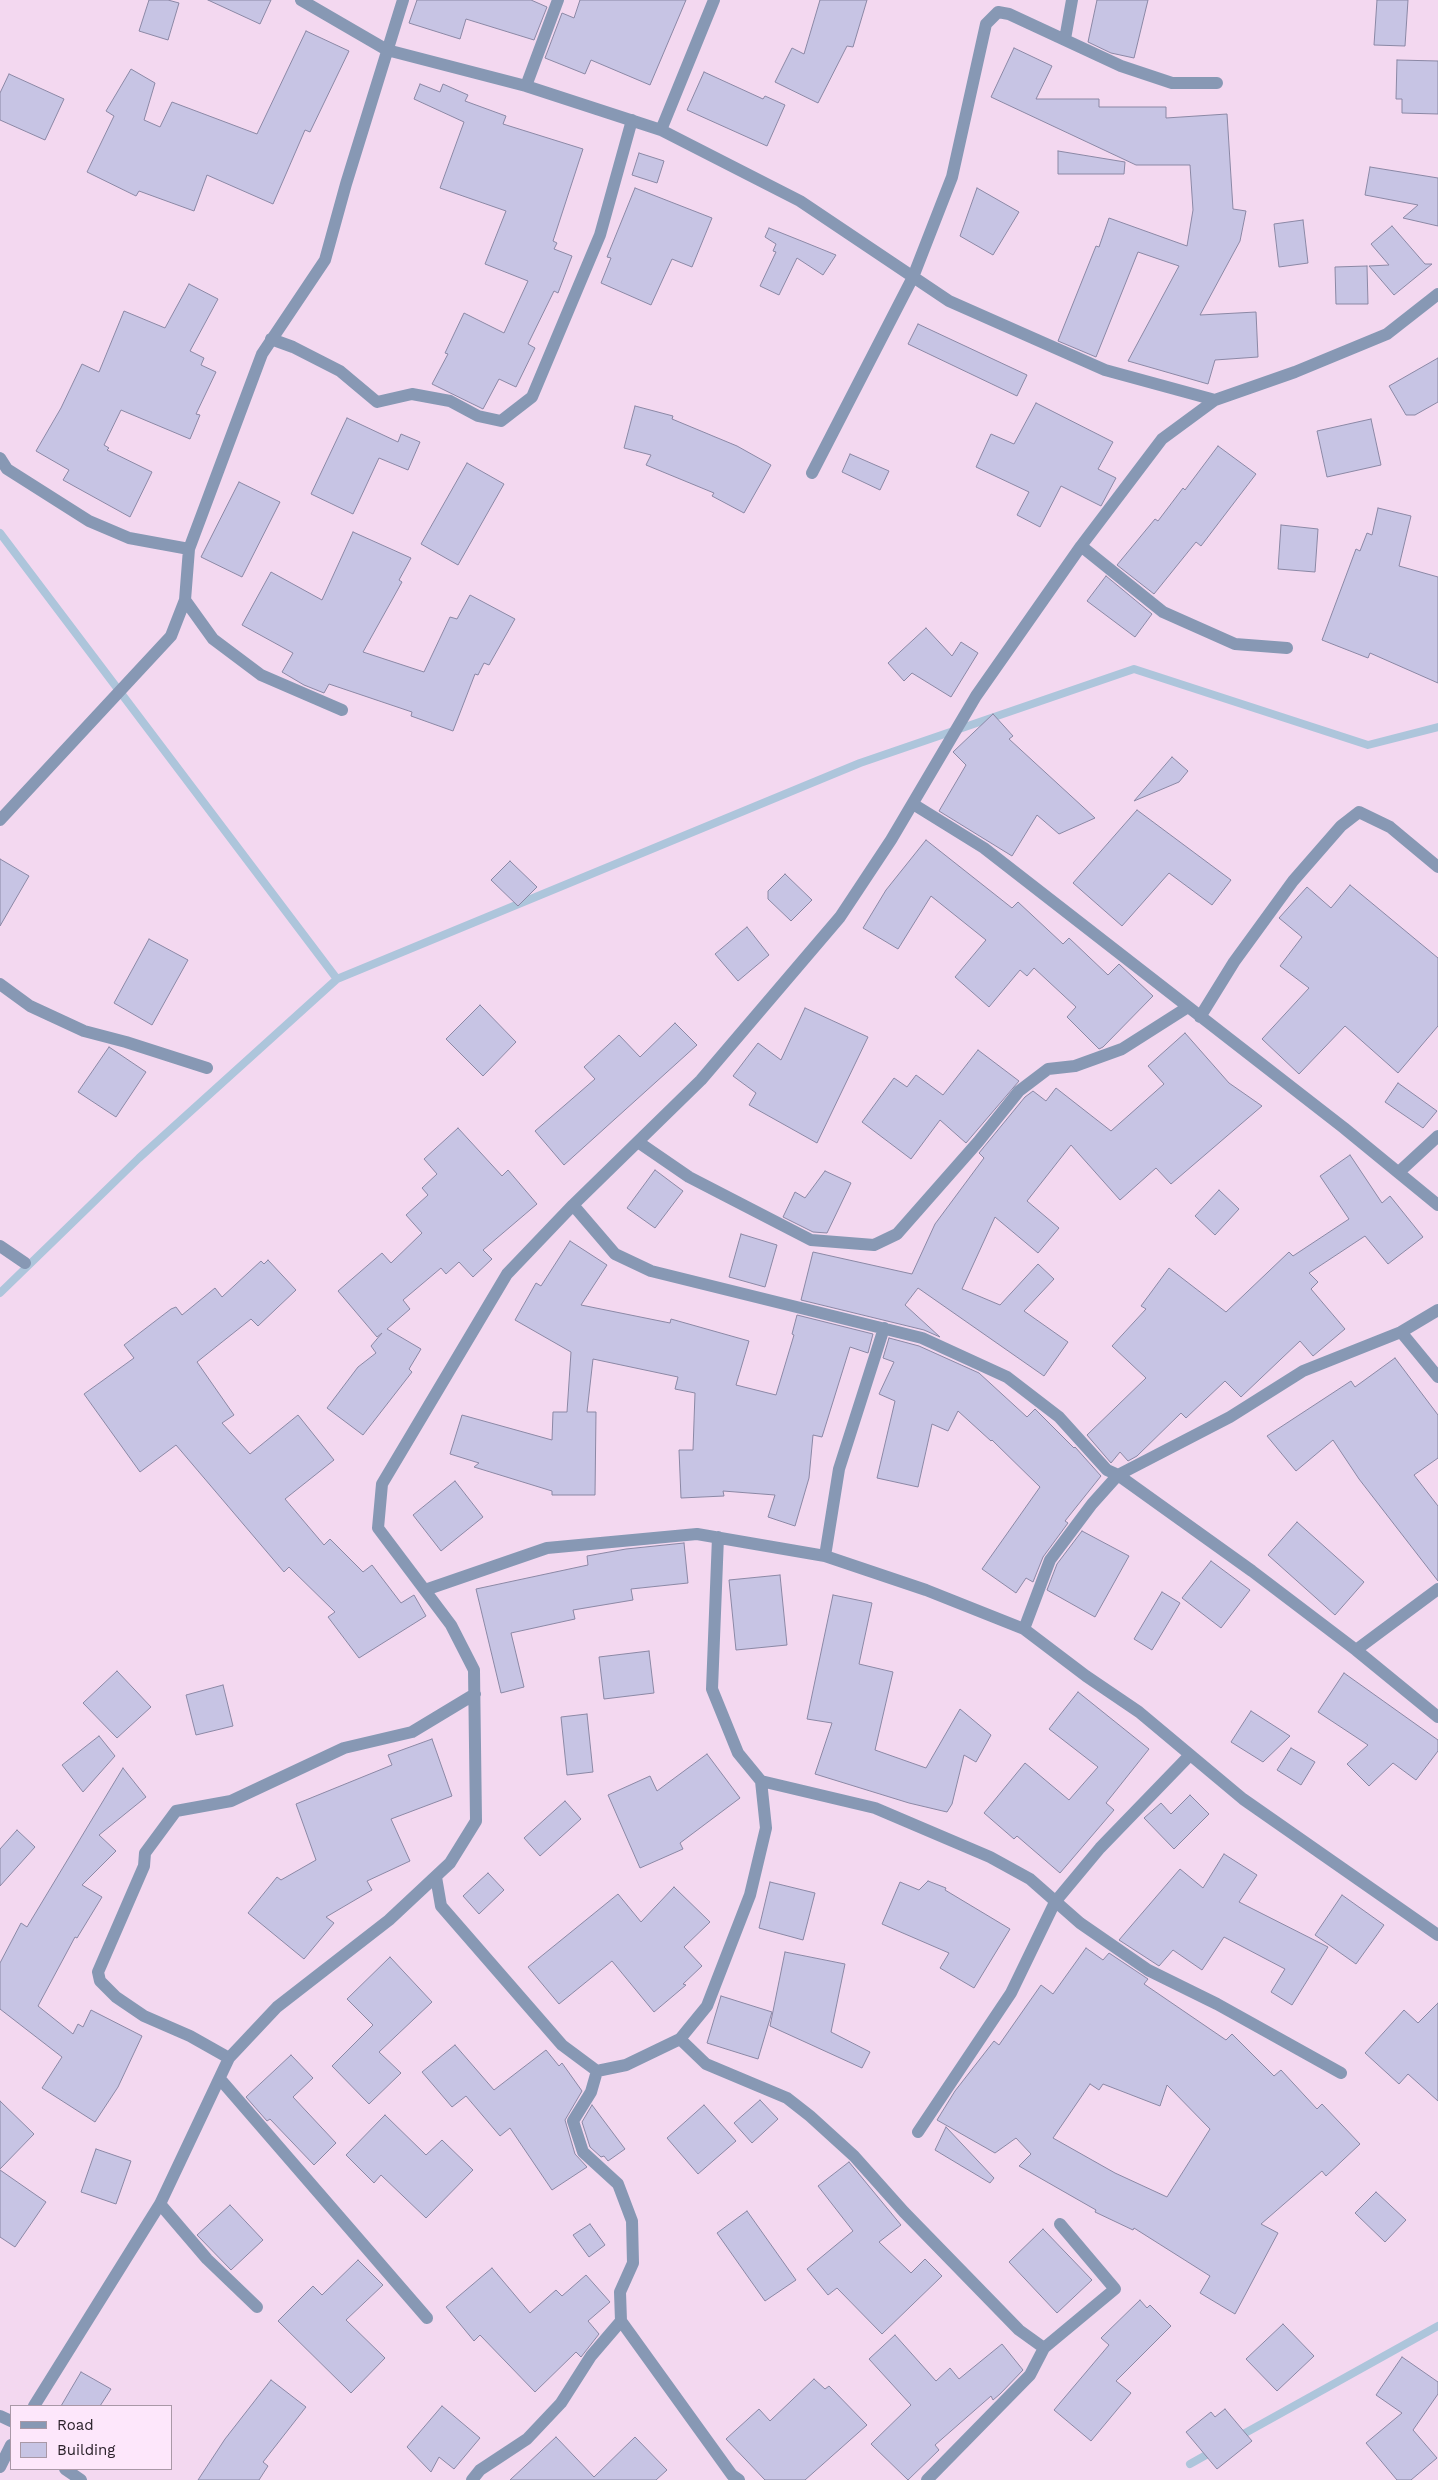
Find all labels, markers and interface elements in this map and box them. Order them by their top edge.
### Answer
legend [10,2405,172,2470]
text: Road [57,2416,94,2434]
text: Building [57,2441,115,2459]

